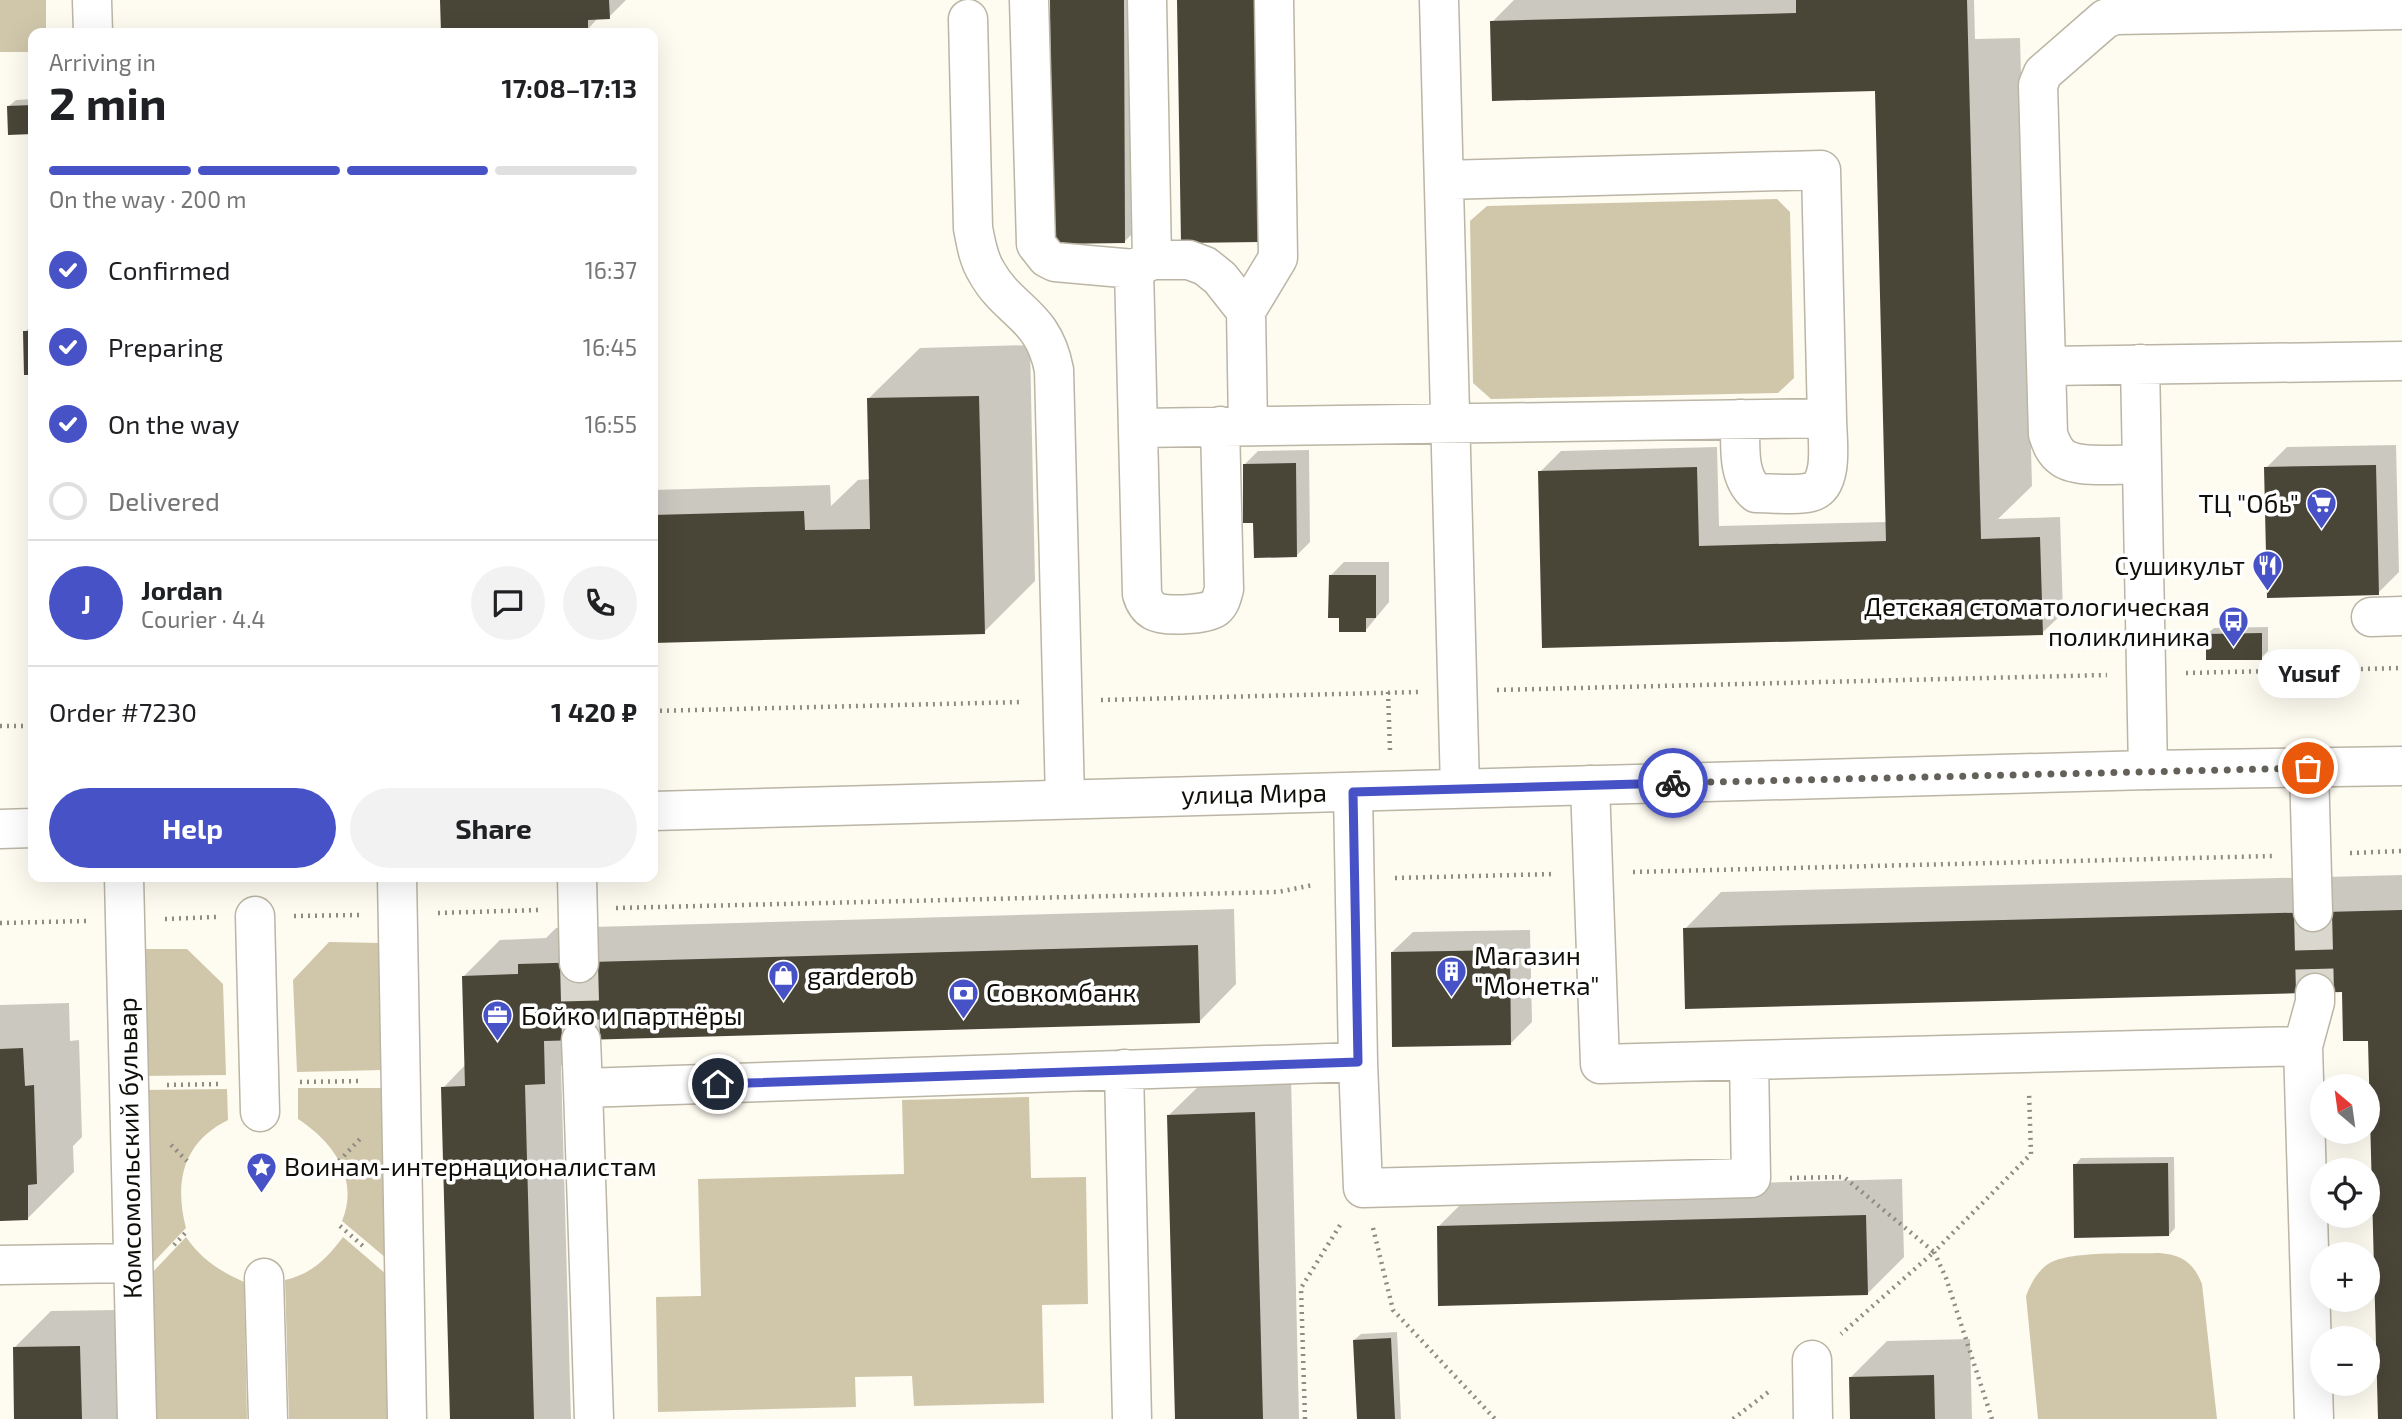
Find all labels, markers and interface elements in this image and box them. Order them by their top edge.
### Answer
text: Arriving in [49,48,156,76]
text: 17:08–17:13 [501,72,637,103]
text: 2 min [49,74,167,129]
text: On the way · 200 m [49,185,246,213]
icon: check [49,251,87,289]
text: Confirmed [108,254,231,285]
text: 16:37 [585,256,637,284]
icon: check [49,328,87,366]
text: Preparing [108,331,223,362]
text: 16:45 [583,333,637,361]
icon: check [49,405,87,443]
text: On the way [108,408,239,439]
text: 16:55 [585,410,637,438]
text: Delivered [108,485,220,516]
place label: ТЦ "Обь" [2198,487,2299,518]
supermarket icon: ТЦ "Обь" [2305,487,2339,531]
place label: Сушикульт [2114,549,2245,581]
restaurant icon: Сушикульт [2251,549,2285,593]
button: chat [471,566,545,640]
button: phone [563,566,637,640]
text: Jordan [141,574,223,605]
text: J [81,588,91,619]
place label: Детская стоматологическая поликлиника [1864,590,2210,651]
text: Courier · 4.4 [141,605,265,633]
bus stop icon: Детская стоматологическая поликлиника [2216,605,2250,649]
callout: Yusuf [2257,649,2359,698]
text: Yusuf [2278,659,2340,687]
text: Order #7230 [49,696,197,727]
text: 1 420 ₽ [551,696,637,727]
pin [2278,738,2338,798]
courier [1638,748,1708,818]
icon: bag [2289,749,2327,787]
icon: bike [1654,764,1692,802]
street label: улица Мира [1181,776,1327,810]
button: Help [49,788,336,868]
button: Share [350,788,637,868]
place label: Магазин "Монетка" [1474,939,1599,1000]
building icon: Магазин "Монетка" [1434,954,1468,998]
shop icon: garderob [767,959,801,1003]
place label: garderob [807,959,914,990]
bank icon: Совкомбанк [946,976,980,1020]
place label: Совкомбанк [986,976,1136,1007]
street label: Комсомольский бульвар [110,997,148,1299]
office icon: Бойко и партнёры [481,999,515,1043]
place label: Бойко и партнёры [521,999,743,1030]
pin [688,1054,748,1114]
icon: home [699,1065,737,1103]
north arrow [2310,1074,2380,1144]
map controls [2310,1074,2380,1396]
place icon: Воинам-интернационалистам [244,1150,278,1194]
place label: Воинам-интернационалистам [284,1150,657,1181]
button: locate [2310,1158,2380,1228]
button: + [2310,1242,2380,1312]
button: − [2310,1326,2380,1396]

